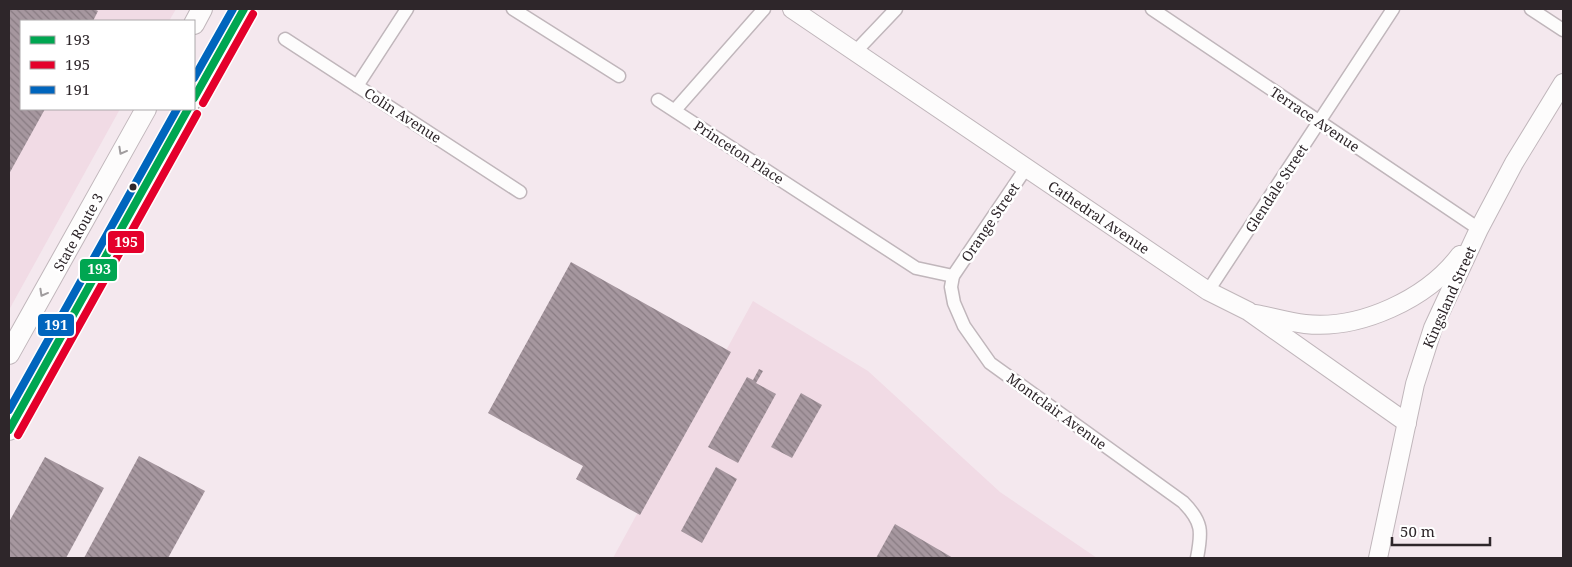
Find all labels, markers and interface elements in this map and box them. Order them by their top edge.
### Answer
legend [20,20,195,110]
text: 193 [65,29,90,49]
text: 195 [65,54,90,74]
text: 191 [65,79,90,99]
street label: Terrace Avenue [1266,82,1364,156]
street label: Colin Avenue [361,83,445,147]
street label: Princeton Place [690,116,788,188]
street label: Glendale Street [1240,140,1312,236]
one-way arrow [119,146,129,155]
street label: Cathedral Avenue [1045,176,1153,258]
street label: Orange Street [957,179,1023,265]
unlabelled marker [128,182,138,192]
street label: State Route 3 [49,189,107,274]
line badge: 195 [107,230,145,254]
text: 195 [114,232,138,251]
street label: Kingsland Street [1418,243,1480,351]
line badge: 193 [79,258,118,282]
text: 193 [87,259,111,278]
one-way arrow [39,288,49,297]
line badge: 191 [37,313,75,337]
text: 191 [44,315,68,334]
street label: Montclair Avenue [1003,368,1111,454]
scale bar [1392,514,1490,546]
text: 50 m [1400,521,1435,541]

